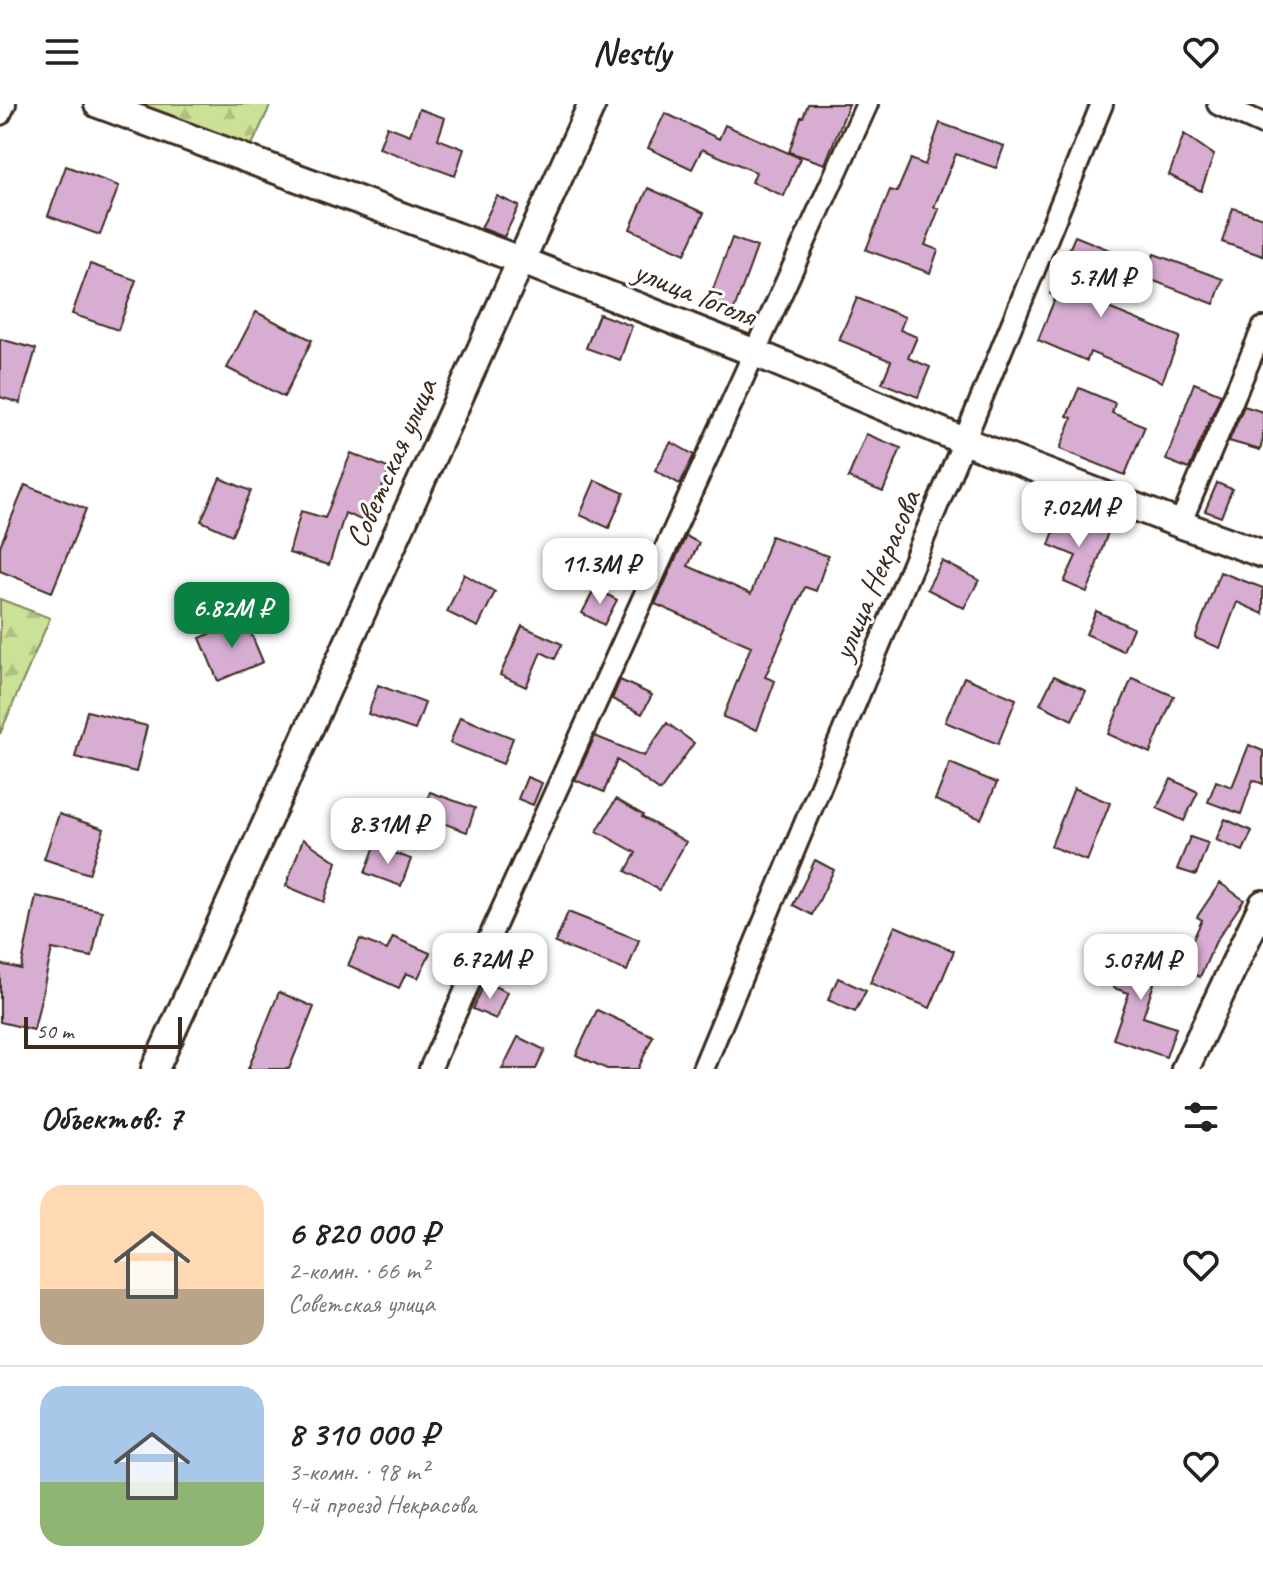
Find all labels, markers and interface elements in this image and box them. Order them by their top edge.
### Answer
text: Nestly [593,29,670,75]
icon: menu [40,30,84,74]
icon: heart [1179,30,1223,74]
street label: улица Гоголя [626,249,764,337]
pin: 5.7M ₽ [1036,251,1166,319]
text: 5.7M ₽ [1068,260,1134,293]
street label: Советская улица [336,370,447,554]
pin: 7.02M ₽ [1005,481,1153,549]
street label: улица Некрасова [821,482,931,668]
text: 7.02M ₽ [1040,490,1118,523]
pin: 11.3M ₽ [526,538,674,606]
text: 11.3M ₽ [561,547,639,580]
pin: 6.82M ₽ [158,582,306,650]
text: 6.82M ₽ [192,591,272,624]
pin: 8.31M ₽ [314,798,462,866]
text: 8.31M ₽ [349,807,427,840]
pin: 6.72M ₽ [416,933,564,1001]
pin: 5.07M ₽ [1067,934,1215,1002]
text: 6.72M ₽ [450,942,530,975]
text: 5.07M ₽ [1102,943,1180,976]
scale bar [24,1013,182,1049]
text: 50 m [36,1017,73,1045]
icon: filters [1179,1095,1223,1139]
text: Объектов: 7 [40,1096,182,1139]
text: 6 820 000 ₽ [288,1211,438,1254]
icon: home [104,1217,200,1313]
icon: heart [1179,1243,1223,1287]
text: 2-комн. · 66 m² [288,1254,428,1287]
text: Советская улица [288,1287,435,1320]
text: 8 310 000 ₽ [288,1412,437,1455]
icon: home [104,1418,200,1514]
icon: heart [1179,1444,1223,1488]
text: 3-комн. · 98 m² [288,1455,428,1488]
text: 4-й проезд Некрасова [288,1488,476,1521]

